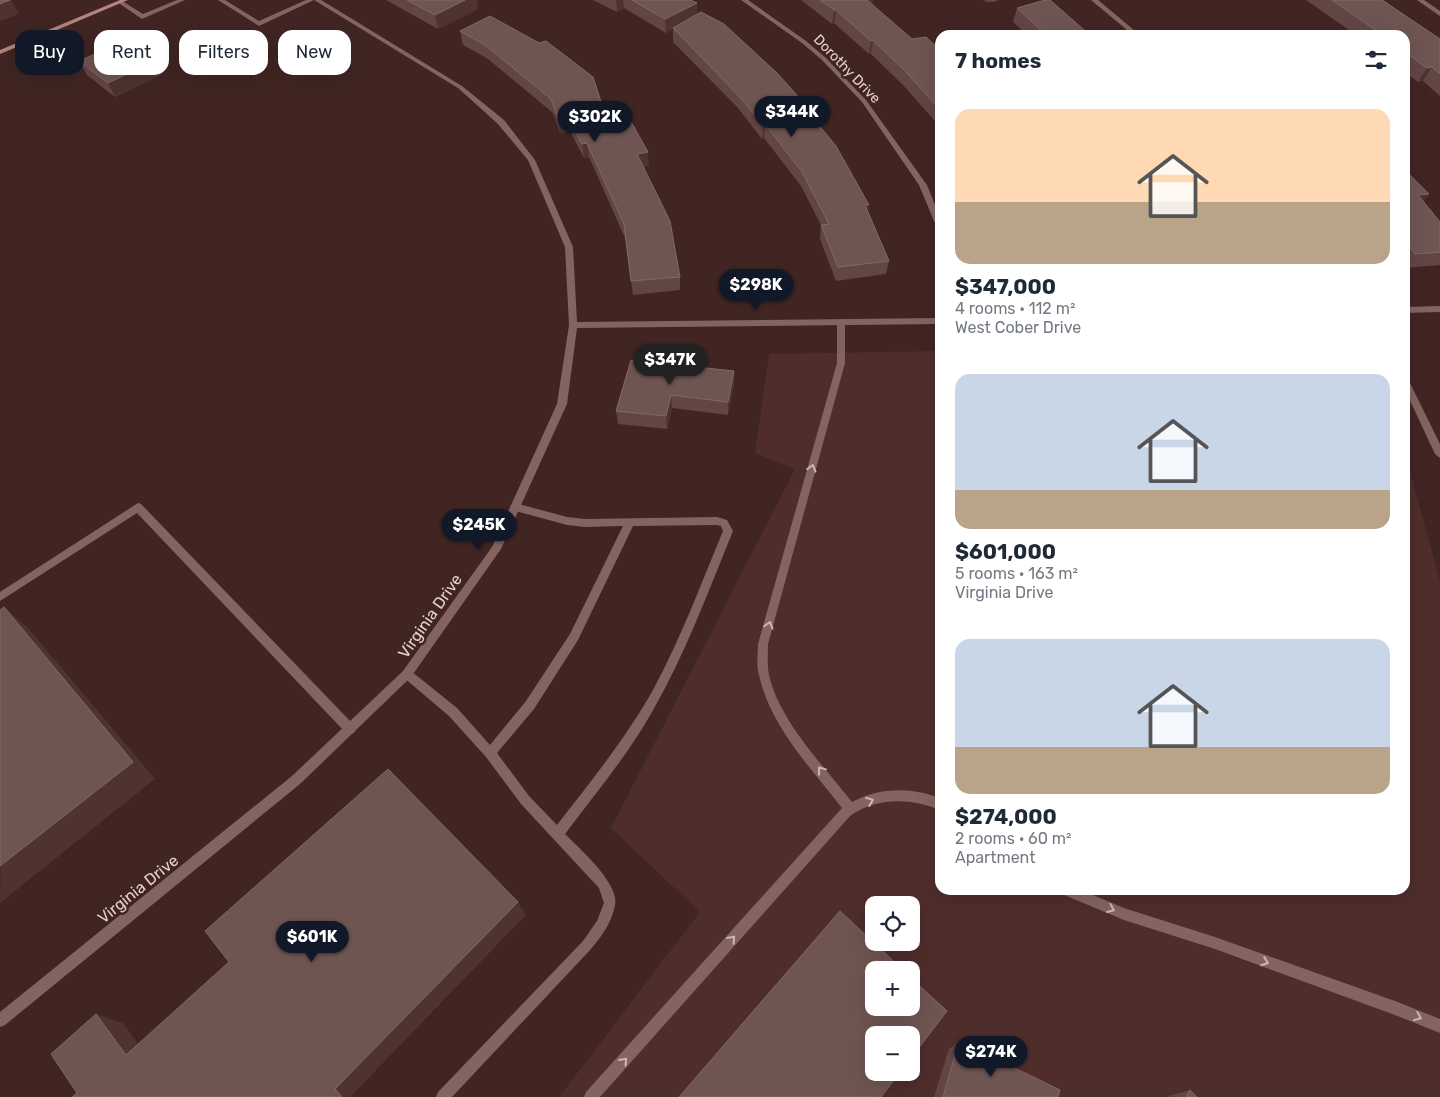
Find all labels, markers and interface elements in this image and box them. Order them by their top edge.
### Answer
chip: Buy [15,30,84,75]
chip: Rent [94,30,169,75]
chip: Filters [179,30,268,75]
chip: New [278,30,351,75]
street label: Dorothy Drive [810,31,884,107]
icon: filters [1362,46,1390,74]
text: 7 homes [955,48,1041,73]
pin: $344K [757,96,827,138]
pin: $302K [560,100,630,143]
text: $344K [765,102,819,121]
text: $302K [568,107,622,126]
icon: home [1128,141,1218,231]
pin: $298K [721,268,791,311]
text: $347,000 [955,274,1056,299]
text: $298K [730,275,782,294]
text: 4 rooms · 112 m² [955,299,1075,318]
text: West Cober Drive [955,318,1081,337]
pin: $347K [635,344,705,386]
text: $347K [644,350,696,369]
icon: home [1128,406,1218,496]
one-way arrow [807,465,817,473]
pin: $245K [444,508,514,551]
text: $245K [453,515,505,534]
text: $601,000 [955,539,1056,564]
text: 5 rooms · 163 m² [955,564,1078,583]
street label: Virginia Drive [394,570,466,662]
text: Virginia Drive [955,583,1053,602]
one-way arrow [763,621,773,629]
icon: home [1128,671,1218,761]
one-way arrow [818,767,826,776]
one-way arrow [865,797,874,807]
text: $274,000 [955,804,1057,829]
text: 2 rooms · 60 m² [955,829,1072,848]
text: Apartment [955,848,1035,867]
street label: Virginia Drive [94,851,182,927]
map controls [865,896,920,1081]
button: locate [865,896,920,951]
one-way arrow [1106,902,1115,913]
pin: $601K [277,920,347,963]
text: $601K [287,927,337,946]
one-way arrow [726,936,734,945]
one-way arrow [1260,956,1269,966]
button: + [865,961,920,1016]
one-way arrow [1413,1011,1421,1021]
button: − [865,1026,920,1081]
pin: $274K [956,1036,1026,1078]
text: $274K [965,1042,1017,1061]
one-way arrow [618,1057,627,1066]

